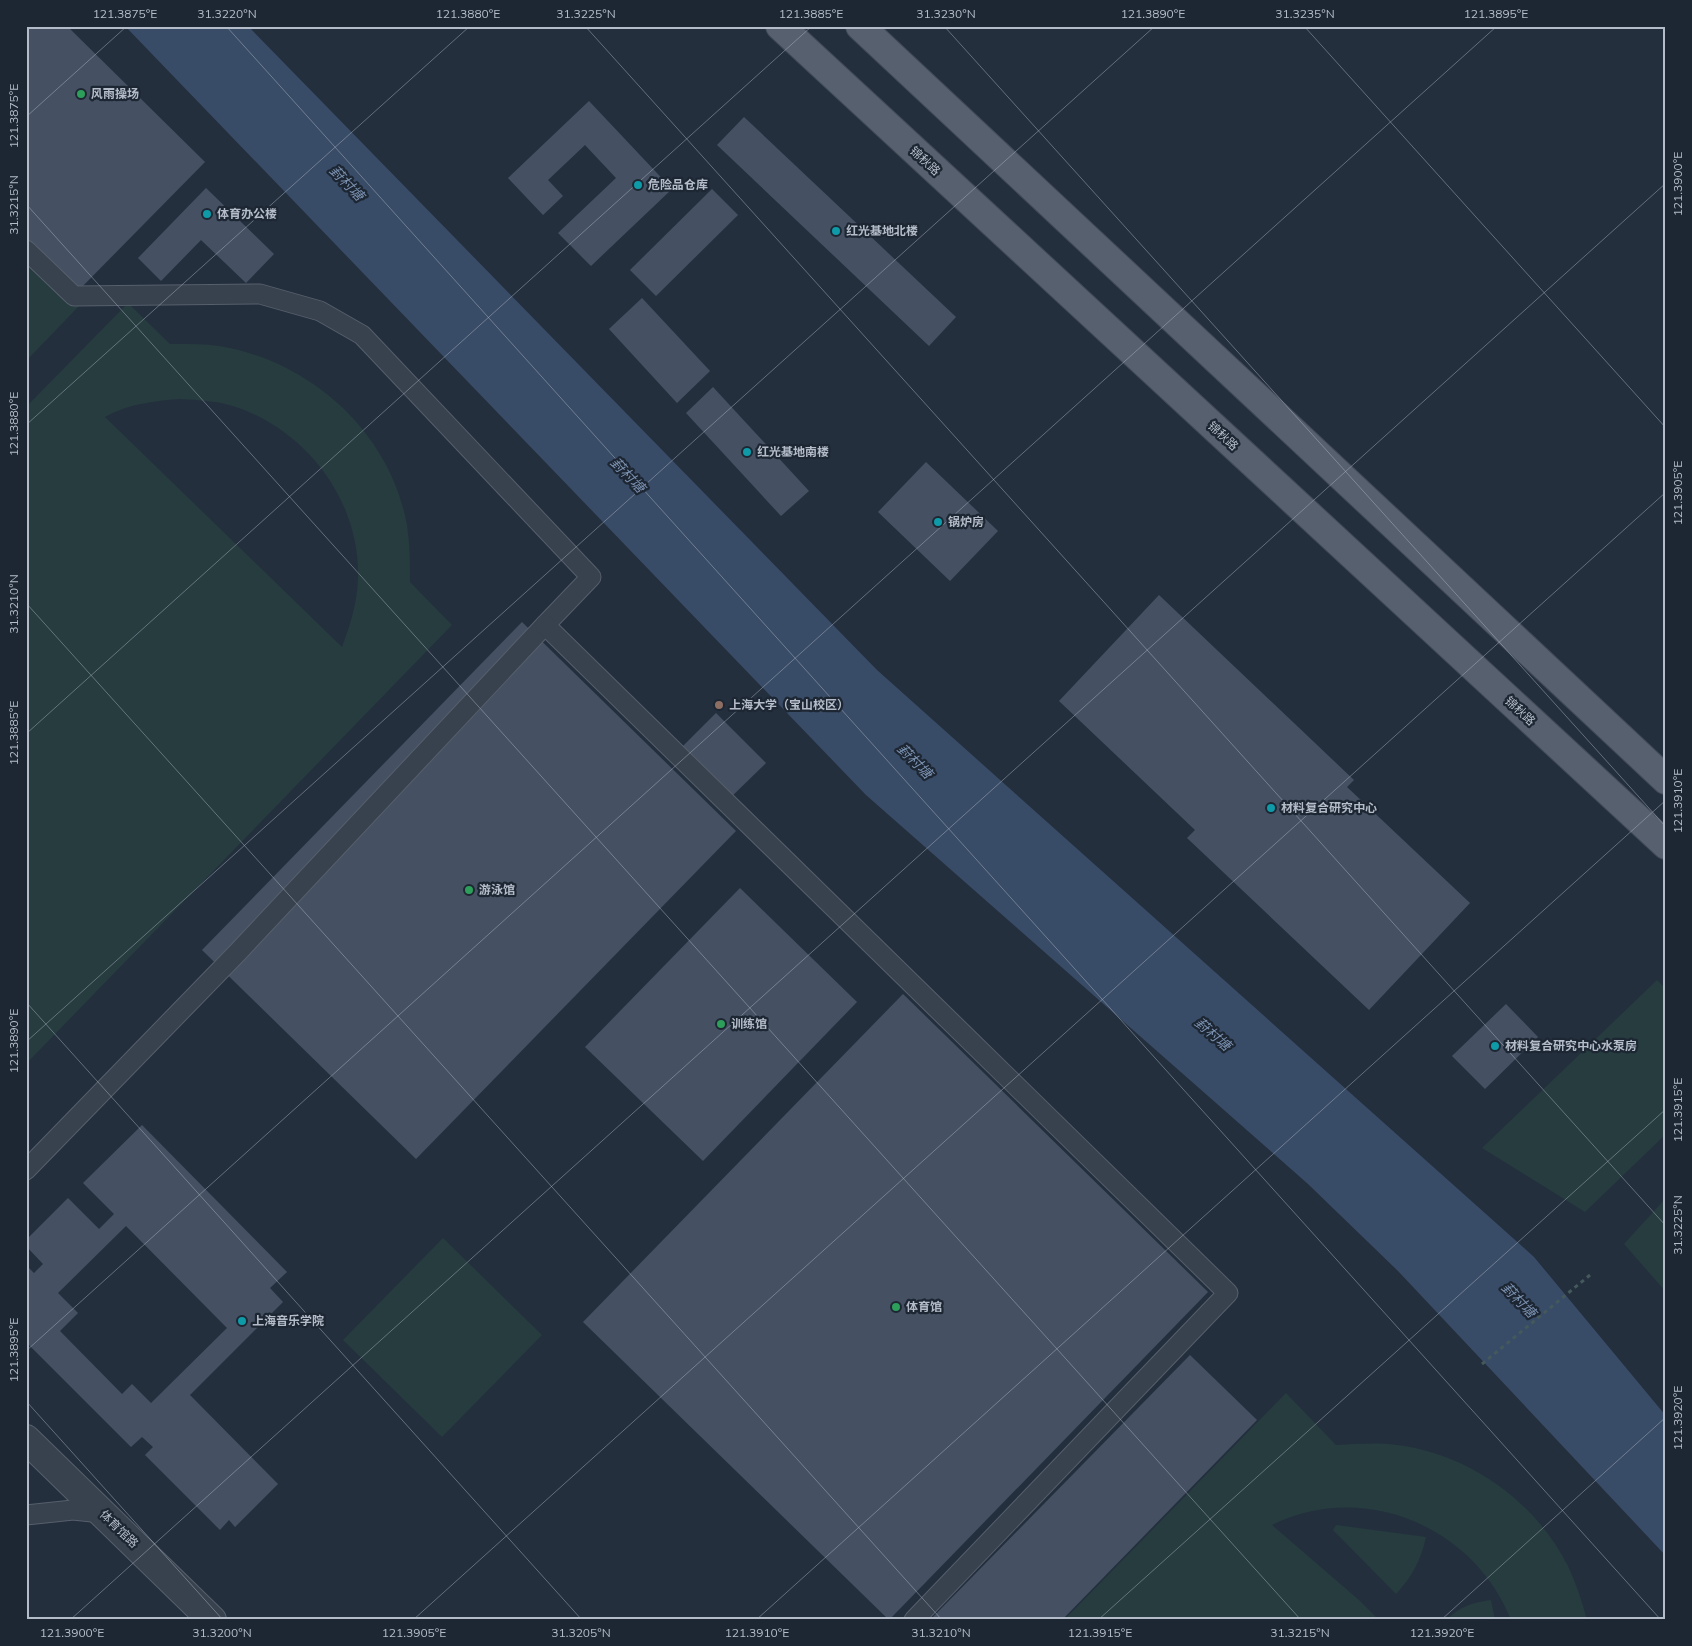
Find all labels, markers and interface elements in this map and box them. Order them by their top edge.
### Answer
text: 121.3875°E [93,6,157,21]
text: 31.3220°N [197,6,257,21]
text: 121.3880°E [436,6,500,21]
text: 31.3225°N [556,6,616,21]
text: 121.3885°E [779,6,843,21]
text: 31.3230°N [916,6,976,21]
text: 121.3890°E [1121,6,1185,21]
text: 31.3235°N [1275,6,1335,21]
text: 121.3895°E [1464,6,1528,21]
text: 121.3875°E [6,84,21,148]
place label: 风雨操场 [91,86,139,101]
marker: 风雨操场 [75,88,87,100]
street label: 锦秋路 [907,143,944,178]
text: 121.3900°E [1670,152,1685,216]
water label: 葑村塘 [326,162,369,206]
text: 31.3215°N [6,175,21,235]
place label: 危险品仓库 [648,177,708,192]
marker: 危险品仓库 [632,179,644,191]
place label: 体育办公楼 [217,206,277,221]
marker: 体育办公楼 [201,208,213,220]
place label: 红光基地北楼 [846,223,918,238]
marker: 红光基地北楼 [830,225,842,237]
text: 121.3880°E [6,392,21,456]
street label: 锦秋路 [1205,418,1242,453]
place label: 红光基地南楼 [757,444,829,459]
marker: 红光基地南楼 [741,446,753,458]
water label: 葑村塘 [607,454,650,498]
text: 121.3905°E [1670,461,1685,525]
place label: 锅炉房 [948,514,984,529]
marker: 锅炉房 [932,516,944,528]
text: 31.3210°N [6,574,21,634]
street label: 锦秋路 [1502,693,1539,728]
place label: 上海大学（宝山校区） [729,697,849,712]
marker: 上海大学（宝山校区） [713,699,725,711]
text: 121.3885°E [6,701,21,765]
water label: 葑村塘 [894,740,938,784]
text: 121.3910°E [1670,769,1685,833]
place label: 材料复合研究中心 [1281,800,1377,815]
marker: 材料复合研究中心 [1265,802,1277,814]
place label: 游泳馆 [479,882,515,897]
marker: 游泳馆 [463,884,475,896]
text: 121.3890°E [6,1009,21,1073]
water label: 葑村塘 [1191,1013,1236,1056]
place label: 训练馆 [731,1016,767,1031]
marker: 训练馆 [715,1018,727,1030]
place label: 材料复合研究中心水泵房 [1505,1038,1637,1053]
marker: 材料复合研究中心水泵房 [1489,1040,1501,1052]
text: 121.3915°E [1670,1078,1685,1142]
text: 31.3225°N [1670,1195,1685,1255]
water label: 葑村塘 [1498,1279,1541,1323]
place label: 体育馆 [906,1299,942,1314]
marker: 体育馆 [890,1301,902,1313]
place label: 上海音乐学院 [252,1313,324,1328]
marker: 上海音乐学院 [236,1315,248,1327]
text: 121.3895°E [6,1318,21,1382]
text: 121.3920°E [1670,1386,1685,1450]
street label: 体育馆路 [97,1507,142,1551]
text: 121.3900°E [40,1625,104,1640]
text: 31.3200°N [192,1625,252,1640]
text: 121.3905°E [382,1625,446,1640]
text: 31.3205°N [551,1625,611,1640]
text: 121.3910°E [725,1625,789,1640]
text: 31.3210°N [911,1625,971,1640]
text: 121.3915°E [1068,1625,1132,1640]
text: 31.3215°N [1270,1625,1330,1640]
text: 121.3920°E [1410,1625,1474,1640]

